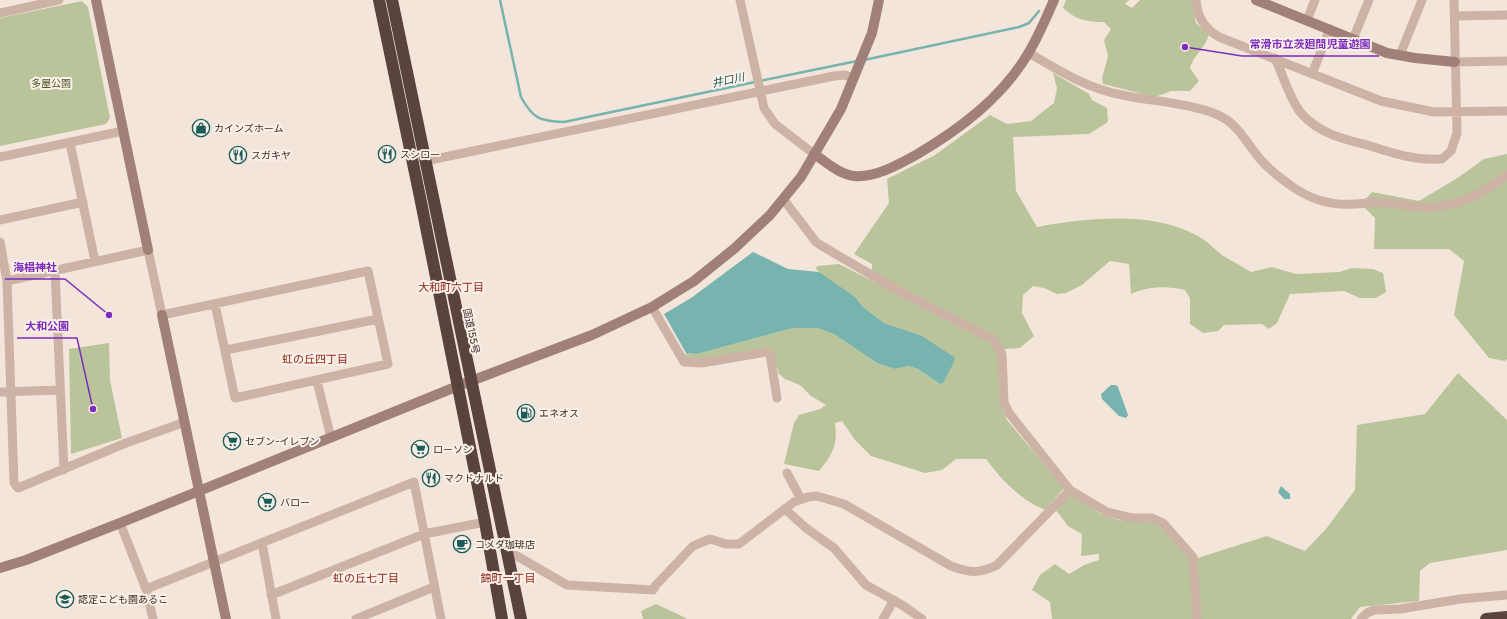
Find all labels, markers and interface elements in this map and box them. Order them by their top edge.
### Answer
callout: 常滑市立茨廻間児童遊園 [1242,33,1379,56]
text: 常滑市立茨廻間児童遊園 [1250,37,1371,51]
water label: 井口川 [710,70,747,90]
park label: 多屋公園 [31,77,71,89]
shop icon: カインズホーム [191,118,211,138]
place label: カインズホーム [214,122,284,134]
restaurant icon: スシロー [377,144,397,164]
restaurant icon: スガキヤ [228,145,248,165]
place label: スシロー [400,148,440,160]
place label: スガキヤ [251,149,291,161]
callout: 海椙神社 [5,256,65,279]
text: 海椙神社 [13,260,57,274]
district label: 大和町六丁目 [418,280,484,294]
street label: 国道155号 [461,307,483,355]
callout: 大和公園 [17,315,77,338]
text: 大和公園 [25,319,69,333]
district label: 虹の丘四丁目 [282,352,348,366]
fuel station icon: エネオス [516,403,536,423]
place label: エネオス [539,407,579,419]
supermarket icon: セブン-イレブン [222,431,242,451]
place label: セブン-イレブン [245,435,320,447]
supermarket icon: ローソン [410,439,430,459]
place label: ローソン [433,443,473,455]
restaurant icon: マクドナルド [421,468,441,488]
place label: マクドナルド [444,472,504,484]
supermarket icon: バロー [257,492,277,512]
place label: バロー [280,496,310,508]
cafe icon: コメダ珈琲店 [452,534,472,554]
place label: コメダ珈琲店 [475,538,535,550]
district label: 虹の丘七丁目 [333,571,399,585]
district label: 錦町一丁目 [481,571,536,585]
school or university icon: 認定こども園あるこ [55,589,75,609]
place label: 認定こども園あるこ [78,593,168,605]

